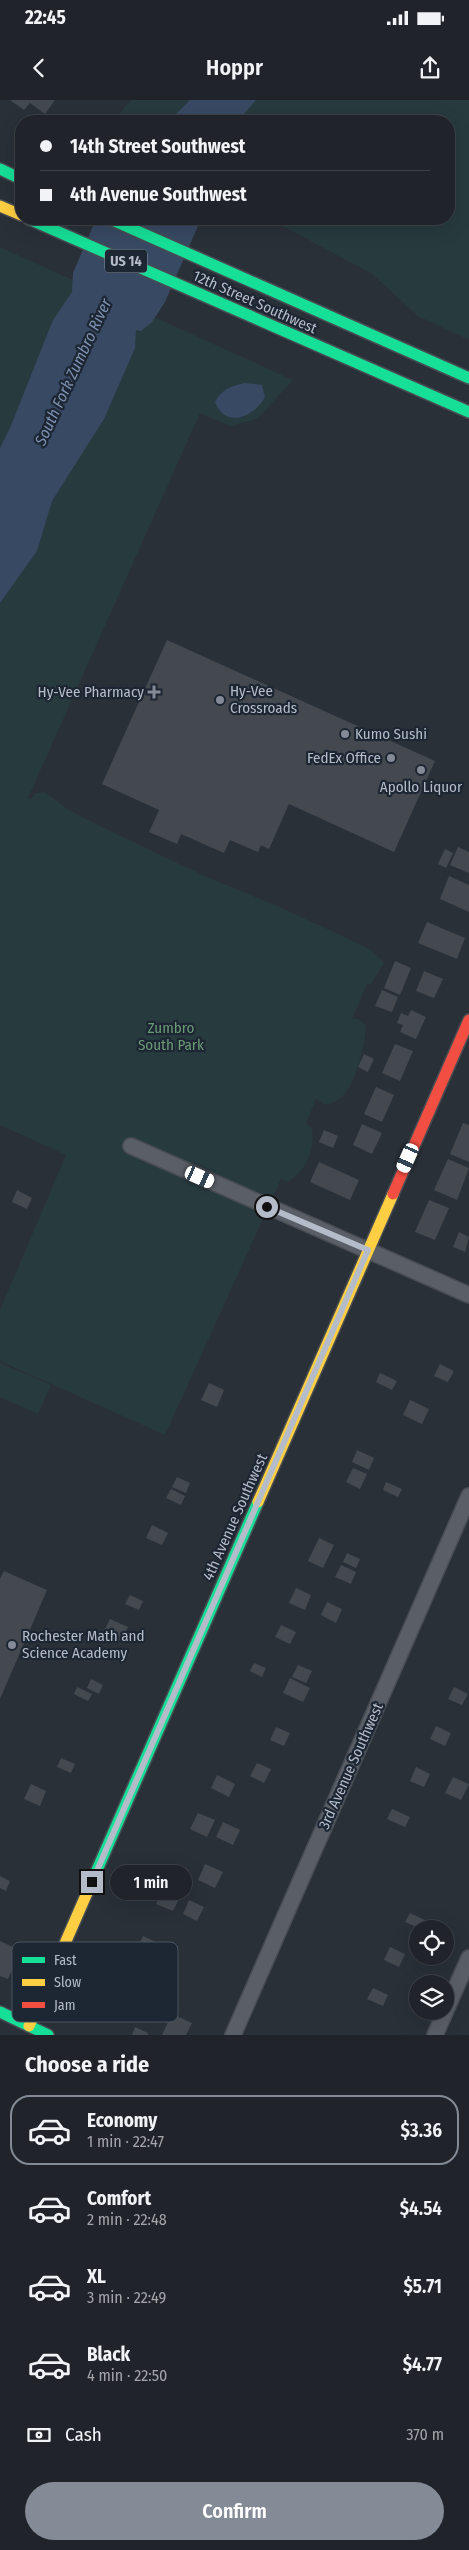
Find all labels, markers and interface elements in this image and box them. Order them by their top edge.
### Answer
text: 22:45 [25,6,66,29]
icon: back [25,54,53,82]
text: Hoppr [206,54,263,81]
icon: share [416,54,444,82]
text: 14th Street Southwest [70,135,246,158]
text: 4th Avenue Southwest [70,183,247,206]
road number: US 14 [105,250,147,272]
street label: 12th Street Southwest [190,267,320,337]
water label: South Fork Zumbro River [30,295,116,449]
place label: Hy-Vee Crossroads [230,682,297,717]
place label: Hy-Vee Pharmacy [38,683,144,701]
marker: Hy-Vee Pharmacy [148,686,160,698]
marker: Hy-Vee Crossroads [214,694,226,706]
place label: Kumo Sushi [355,725,427,743]
marker: Kumo Sushi [339,728,351,740]
place label: FedEx Office [307,749,381,767]
marker: FedEx Office [385,752,397,764]
marker: Apollo Liquor [415,764,427,776]
place label: Apollo Liquor [380,778,463,796]
park label: Zumbro South Park [138,1019,204,1054]
car [395,1141,420,1175]
car [183,1164,216,1190]
route start [256,1196,278,1218]
street label: 4th Avenue Southwest [199,1451,271,1583]
place label: Rochester Math and Science Academy [22,1627,144,1662]
marker: Rochester Math and Science Academy [6,1639,18,1651]
street label: 3rd Avenue Southwest [315,1700,387,1832]
callout: 1 min [110,1864,192,1900]
route end [81,1871,103,1893]
text: 1 min [134,1873,168,1892]
map controls [409,1920,454,2020]
button: locate [409,1920,454,1965]
legend [12,1942,178,2022]
text: Fast [54,1952,77,1969]
text: Slow [54,1974,81,1991]
button: layers [409,1975,454,2020]
text: Jam [54,1997,75,2014]
text: Choose a ride [25,2051,149,2078]
icon: car [27,2108,72,2153]
text: Economy [87,2109,157,2132]
text: $3.36 [400,2119,442,2142]
text: 1 min · 22:47 [87,2132,164,2151]
icon: car [27,2186,72,2231]
text: Comfort [87,2187,151,2210]
text: $4.54 [400,2197,442,2220]
text: 2 min · 22:48 [87,2210,167,2229]
icon: car [27,2264,72,2309]
text: XL [87,2265,106,2288]
text: $5.71 [403,2275,442,2298]
text: 3 min · 22:49 [87,2288,166,2307]
icon: car [27,2342,72,2387]
text: Black [87,2343,130,2366]
text: $4.77 [403,2353,442,2376]
text: 4 min · 22:50 [87,2366,167,2385]
icon: cash [25,2421,53,2449]
text: Cash [65,2423,102,2446]
text: 370 m [406,2425,444,2444]
button: Confirm [25,2482,444,2540]

